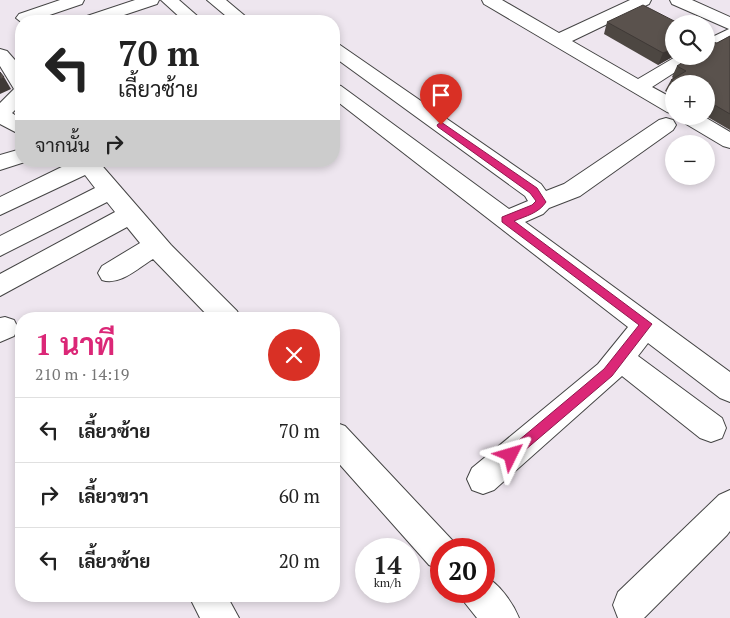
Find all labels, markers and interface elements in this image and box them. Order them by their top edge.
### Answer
map controls [665,15,715,185]
button: search [665,15,715,65]
text: 70 m [118,30,199,76]
icon: left [35,35,100,100]
text: เลี้ยวซ้าย [118,74,198,103]
pin [420,74,462,125]
button: + [665,75,715,125]
icon: arrive [427,81,455,109]
icon: right [100,130,128,158]
text: จากนั้น [35,132,90,157]
button: − [665,135,715,185]
text: 1 นาที [35,324,115,364]
button: close [268,329,320,381]
text: 210 m · 14:19 [35,363,129,385]
icon: left [35,416,63,444]
text: เลี้ยวซ้าย [78,418,150,443]
text: 70 m [279,418,320,443]
position arrow [484,428,536,480]
icon: right [35,481,63,509]
text: เลี้ยวขวา [78,483,149,508]
text: 60 m [279,483,320,508]
speed limit sign: 20 [430,538,495,603]
icon: left [35,546,63,574]
text: เลี้ยวซ้าย [78,548,150,573]
text: 20 m [279,548,320,573]
text: 14 [373,548,402,581]
text: km/h [374,575,401,590]

